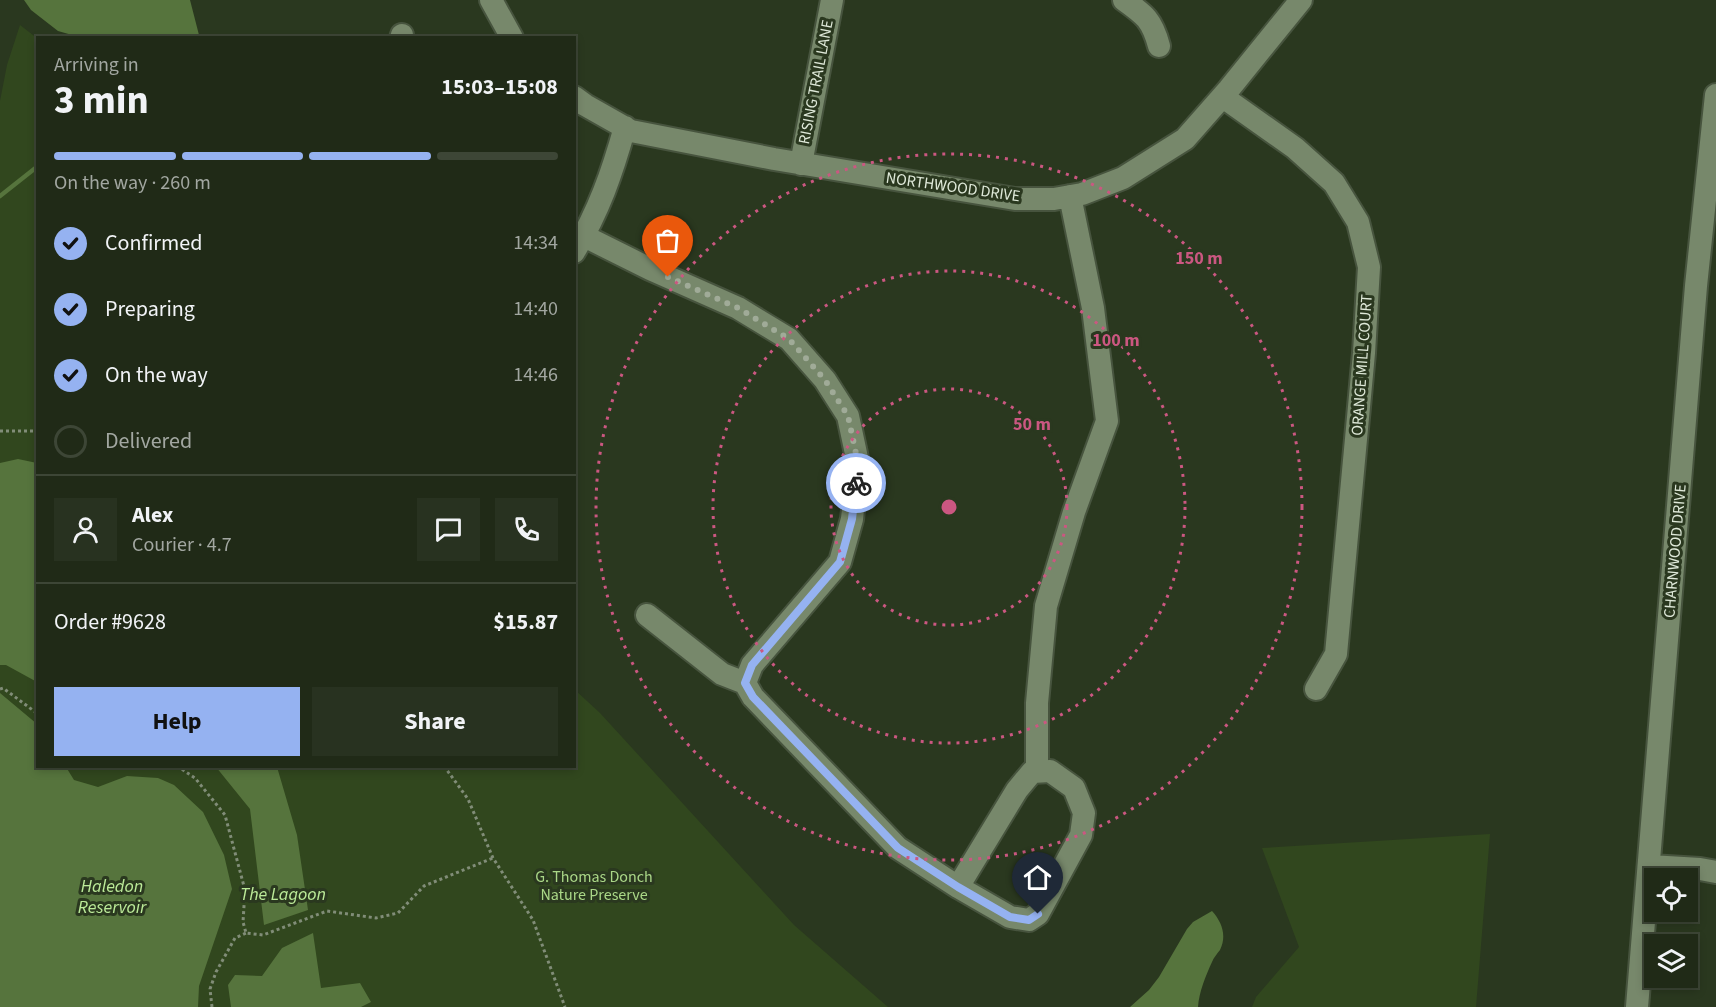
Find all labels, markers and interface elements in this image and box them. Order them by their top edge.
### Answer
street label: RISING TRAIL LANE [793,18,839,146]
text: Arriving in [54,51,139,79]
text: 15:03–15:08 [441,71,558,103]
text: 3 min [54,73,149,129]
street label: NORTHWOOD DRIVE [884,167,1022,207]
text: On the way · 260 m [54,169,211,197]
pin [642,215,693,277]
icon: bag [651,224,684,257]
icon: check [54,227,87,260]
text: Confirmed [105,227,202,259]
text: 14:34 [513,229,558,257]
text: 150 m [1175,246,1223,271]
icon: check [54,293,87,326]
text: Preparing [105,293,195,325]
street label: ORANGE MILL COURT [1346,293,1378,437]
text: 14:40 [513,295,558,323]
text: 100 m [1092,328,1140,353]
icon: check [54,359,87,392]
text: On the way [105,359,208,391]
text: 14:46 [513,361,558,389]
text: 50 m [1013,412,1051,437]
text: Delivered [105,425,192,457]
courier [826,453,886,513]
icon: bike [840,467,873,500]
street label: CHARNWOOD DRIVE [1658,483,1692,619]
centre of rings [939,497,959,517]
button: person [54,498,117,561]
button: chat [417,498,480,561]
button: phone [495,498,558,561]
text: Alex [132,499,173,531]
text: Courier · 4.7 [132,531,232,559]
text: Order #9628 [54,606,166,638]
text: $15.87 [493,606,558,638]
button: Help [54,687,300,756]
button: Share [312,687,558,756]
pin [1012,852,1063,914]
icon: home [1021,861,1054,894]
park label: G. Thomas Donch Nature Preserve [535,866,653,906]
map controls [1644,868,1698,988]
button: locate [1644,868,1698,922]
water label: Haledon Reservoir [78,874,147,920]
water label: The Lagoon [240,882,326,907]
button: layers [1644,934,1698,988]

